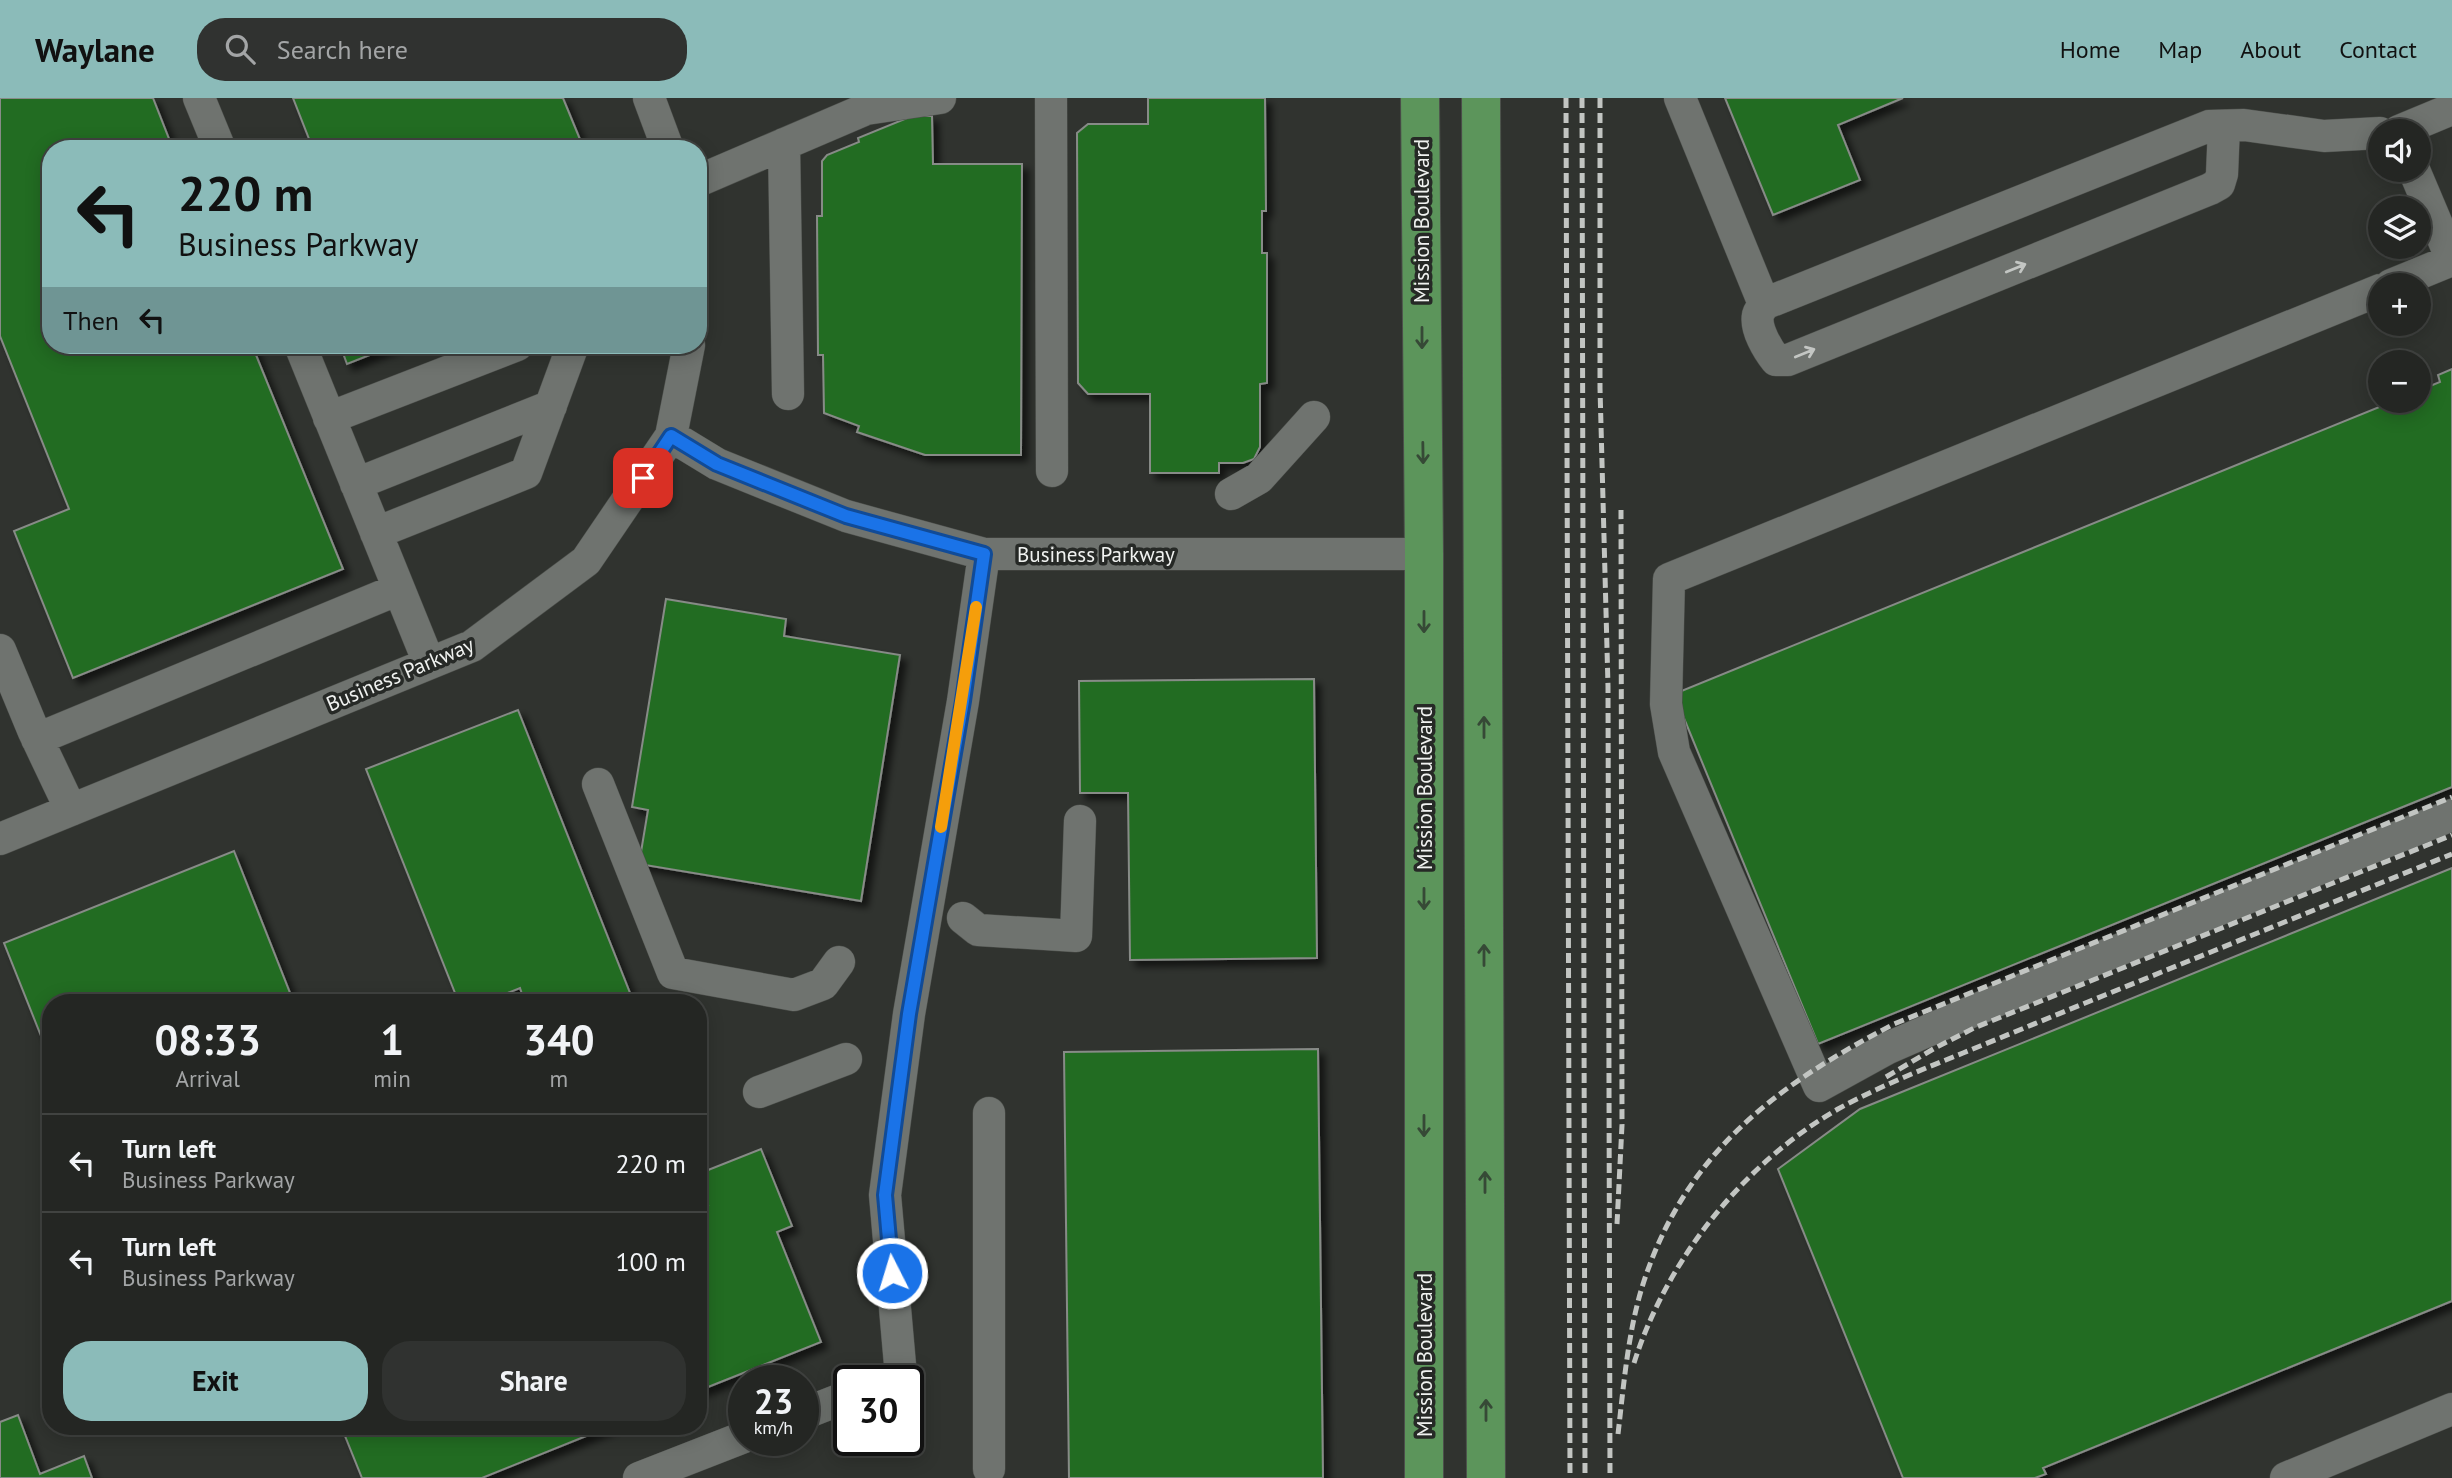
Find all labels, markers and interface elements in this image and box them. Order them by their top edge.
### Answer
search box [197,18,687,81]
text: Waylane [35,28,155,71]
icon: search [221,30,259,68]
text: Search here [277,33,408,66]
text: Home [2060,34,2120,65]
text: Map [2158,34,2202,65]
text: About [2240,34,2301,65]
text: Contact [2339,34,2417,65]
map controls [2368,119,2431,413]
button: sound [2368,119,2431,182]
street label: Mission Boulevard [1408,139,1435,303]
text: 220 m [178,161,313,225]
icon: left [63,168,154,259]
button: layers [2368,196,2431,259]
text: Business Parkway [178,223,418,265]
one-way arrow [2005,260,2027,273]
button: + [2368,273,2431,336]
icon: left [133,301,171,339]
text: Then [63,304,119,337]
one-way arrow [1415,326,1429,349]
one-way arrow [1794,346,1816,359]
button: − [2368,350,2431,413]
one-way arrow [1416,441,1430,464]
pin [613,448,673,508]
icon: arrive [624,459,662,497]
street label: Business Parkway [1017,541,1175,568]
one-way arrow [1417,610,1431,633]
street label: Business Parkway [322,631,478,717]
street label: Mission Boulevard [1411,706,1438,870]
one-way arrow [1477,716,1491,739]
one-way arrow [1417,887,1431,910]
one-way arrow [1477,944,1491,967]
text: 08:33 [154,1012,261,1067]
text: 1 [380,1012,404,1067]
text: 340 [523,1012,595,1067]
text: Arrival [175,1064,240,1093]
text: min [373,1064,411,1093]
text: m [550,1064,568,1093]
one-way arrow [1417,1114,1431,1137]
text: Turn left [122,1132,216,1165]
icon: left [63,1144,101,1182]
text: 220 m [615,1147,686,1180]
text: Business Parkway [122,1165,295,1194]
one-way arrow [1478,1171,1492,1194]
text: Turn left [122,1230,216,1263]
position arrow [855,1236,929,1310]
icon: left [63,1242,101,1280]
text: 100 m [615,1245,686,1278]
text: Business Parkway [122,1263,295,1292]
street label: Mission Boulevard [1411,1273,1438,1437]
button: Exit [63,1341,368,1421]
button: Share [382,1341,686,1421]
speed limit sign: 30 [833,1365,924,1456]
text: 23 [754,1378,793,1424]
one-way arrow [1479,1399,1493,1422]
text: km/h [754,1416,793,1439]

